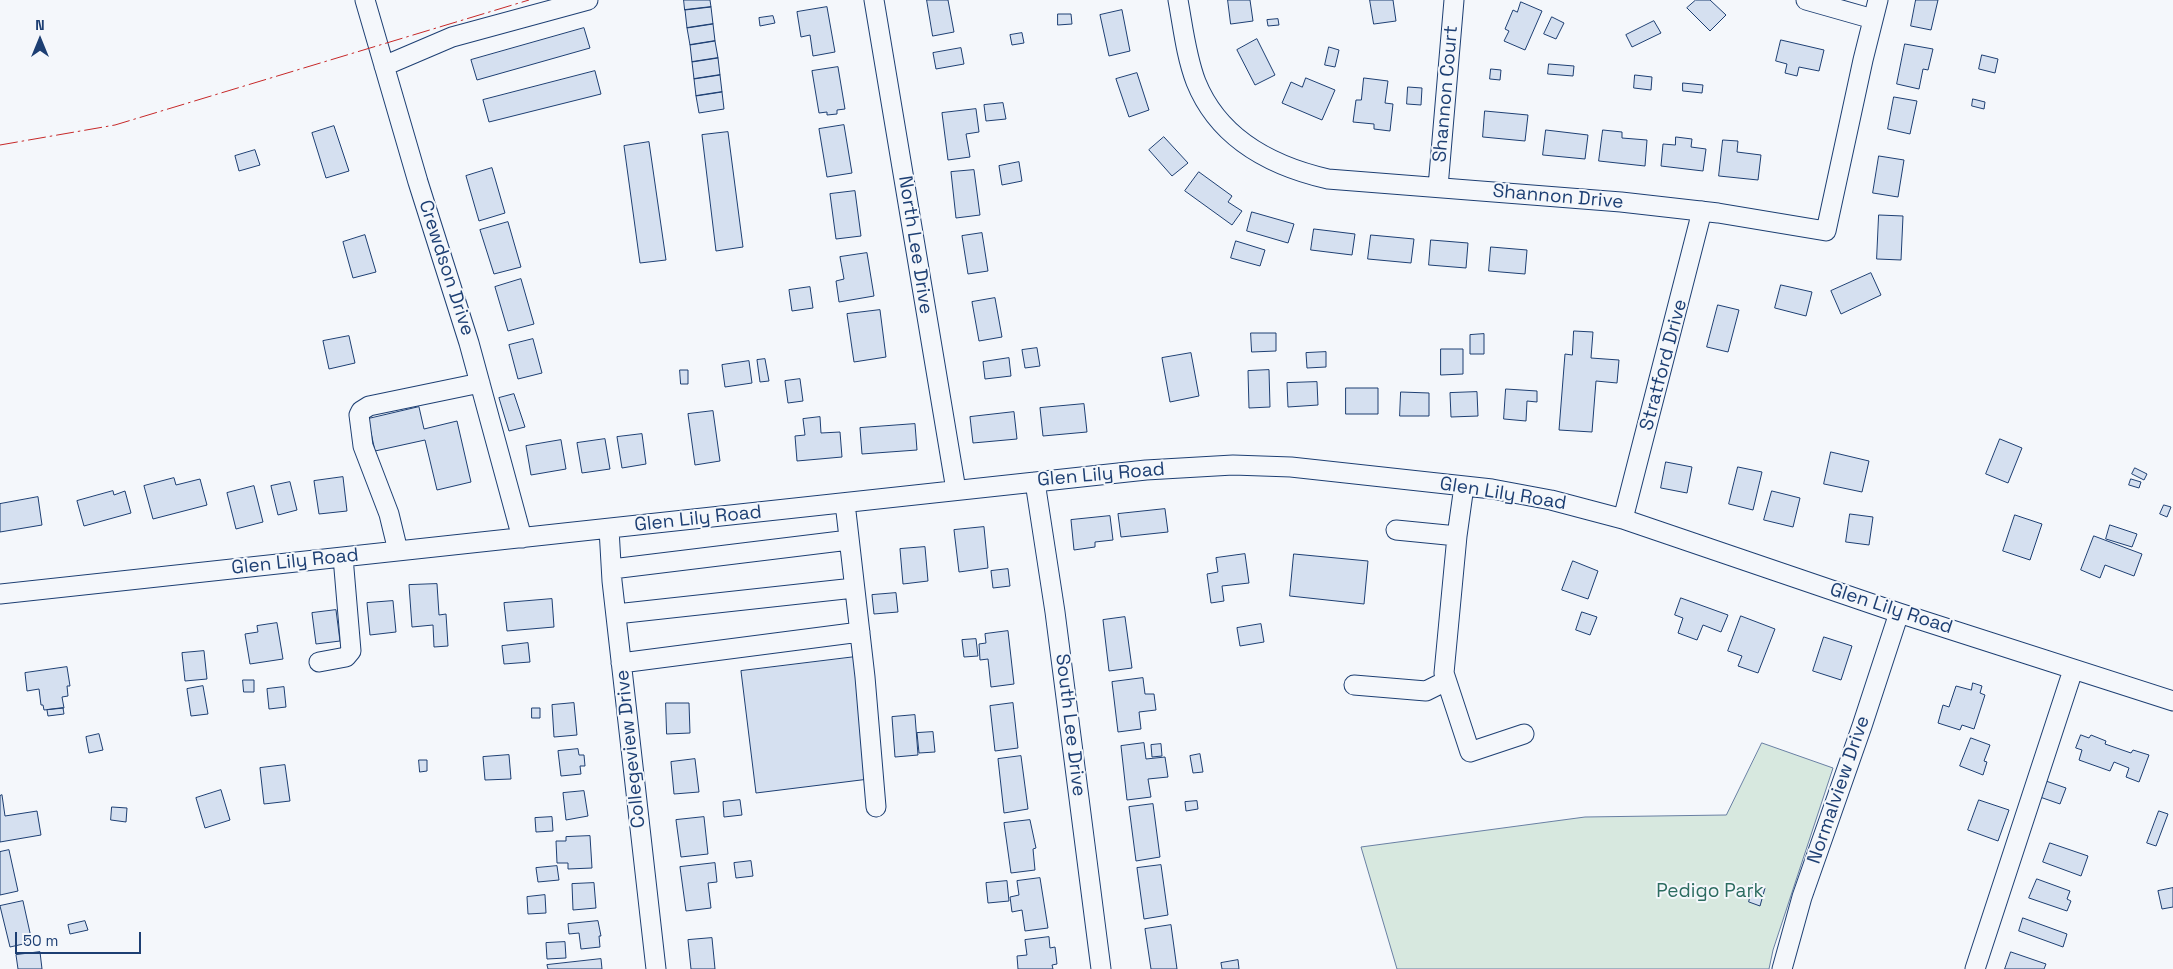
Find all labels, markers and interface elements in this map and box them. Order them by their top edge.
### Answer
north arrow [15,15,65,65]
text: N [35,16,45,34]
street label: Shannon Court [1429,25,1463,163]
street label: North Lee Drive [893,174,937,316]
street label: Shannon Drive [1492,180,1624,214]
street label: Crewdson Drive [413,197,479,339]
street label: Stratford Drive [1636,297,1692,433]
street label: Glen Lily Road [1036,458,1166,492]
street label: Glen Lily Road [1438,473,1568,515]
street label: Glen Lily Road [633,501,763,537]
street label: Glen Lily Road [230,544,360,580]
street label: Glen Lily Road [1827,578,1955,640]
street label: South Lee Drive [1050,652,1090,798]
street label: Collegeview Drive [611,669,651,829]
street label: Normalview Drive [1803,713,1875,867]
park label: Pedigo Park [1656,881,1764,903]
scale bar [18,922,144,954]
text: 50 m [23,931,58,950]

